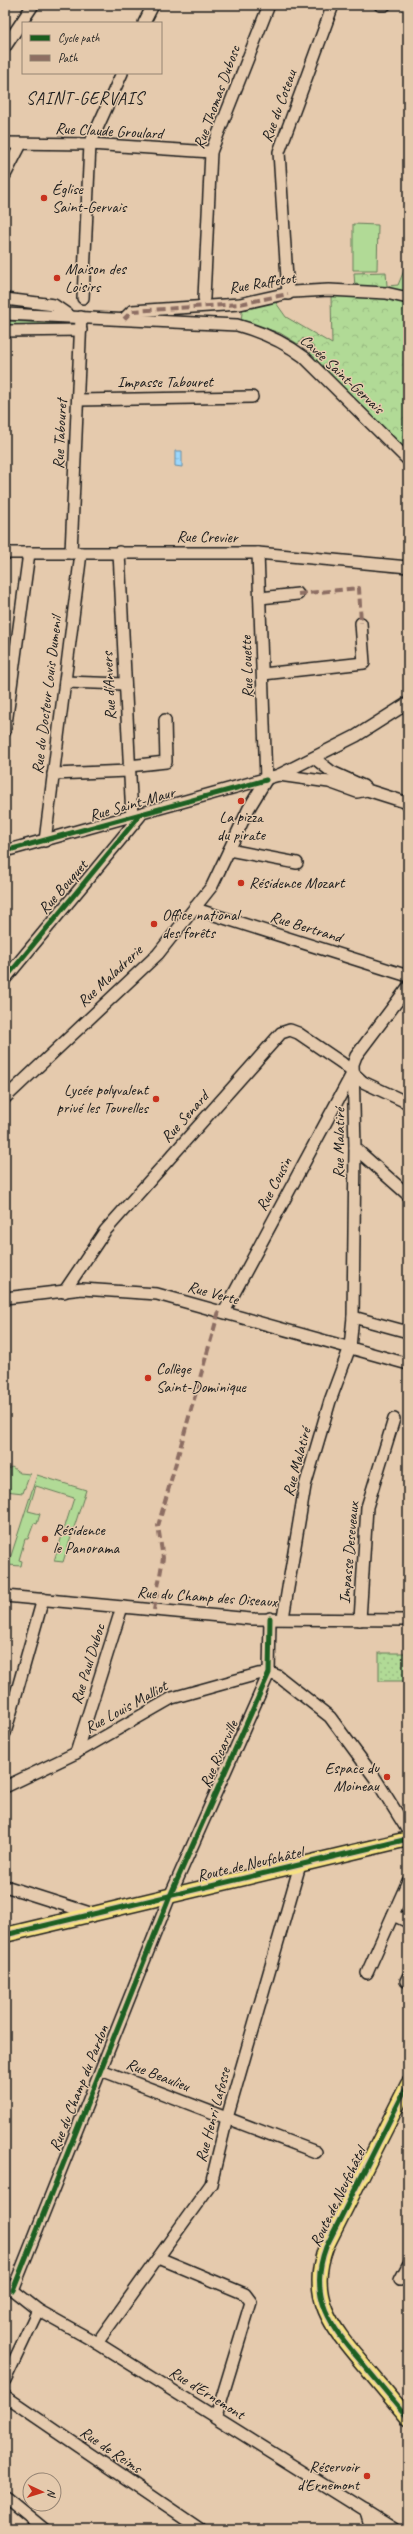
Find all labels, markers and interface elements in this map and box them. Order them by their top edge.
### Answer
legend [22,22,162,74]
text: Cycle path [58,30,100,46]
street label: Rue Thomas Dubosc [189,41,245,152]
text: Path [58,50,78,66]
street label: Rue du Coteau [257,66,302,145]
district label: SAINT-GERVAIS [26,88,147,109]
street label: Rue Claude Groulard [55,118,166,144]
place label: Église Saint-Gervais [52,179,128,217]
marker: Église Saint-Gervais [39,193,49,203]
place label: Maison des Loisirs [65,259,127,297]
street label: Rue Raffetot [227,268,298,298]
marker: Maison des Loisirs [52,273,62,283]
street label: Cavée Saint-Gervais [296,330,389,419]
street label: Impasse Tabouret [117,372,214,392]
street label: Rue Tabouret [48,396,72,470]
street label: Rue Crevier [176,526,239,548]
street label: Rue du Docteur Louis Dumenil [27,612,67,775]
street label: Rue Louette [236,634,258,699]
street label: Rue d'Anvers [97,650,121,721]
street label: Rue Saint-Maur [87,782,179,826]
marker: La pizza du pirate [236,796,246,806]
place label: La pizza du pirate [217,807,267,845]
street label: Rue Bouquet [34,855,93,918]
place label: Résidence Mozart [249,873,346,893]
marker: Résidence Mozart [236,878,246,888]
place label: Office national des forêts [162,905,242,943]
street label: Rue Bertrand [268,907,347,948]
marker: Office national des forêts [149,919,159,929]
street label: Rue Maladrerie [73,939,148,1011]
place label: Lycée polyvalent privé les Tourelles [57,1080,150,1118]
street label: Rue Senard [157,1085,215,1147]
marker: Lycée polyvalent privé les Tourelles [151,1094,161,1104]
street label: Rue Malatiré [328,1105,350,1178]
street label: Rue Cousin [252,1153,297,1214]
street label: Rue Verte [185,1277,242,1310]
place label: Collège Saint-Dominique [156,1359,247,1397]
marker: Collège Saint-Dominique [143,1373,153,1383]
street label: Rue Malatiré [278,1423,316,1498]
street label: Impasse Deseveaux [335,1500,364,1605]
place label: Résidence le Panorama [53,1520,120,1558]
marker: Résidence le Panorama [40,1534,50,1544]
street label: Rue du Champ des Oiseaux [136,1582,279,1612]
street label: Rue Paul Duboc [66,1620,110,1707]
street label: Rue Louis Malliot [81,1675,172,1738]
street label: Rue Ricarville [195,1716,243,1791]
place label: Espace du Moineau [325,1758,380,1796]
marker: Espace du Moineau [382,1772,392,1782]
street label: Route de Neufchâtel [195,1841,308,1886]
street label: Rue du Champ du Pardon [45,2021,114,2154]
street label: Rue Beaulieu [123,2054,193,2097]
street label: Rue Henri Lafosse [191,2064,236,2164]
street label: Route de Neufchâtel [305,2141,372,2250]
street label: Rue d'Ernemont [166,2362,250,2425]
street label: Rue de Reims [76,2422,147,2479]
place label: Réservoir d'Ernemont [297,2457,361,2495]
marker: Réservoir d'Ernemont [362,2471,372,2481]
north arrow [22,2472,62,2512]
text: N [45,2489,59,2499]

